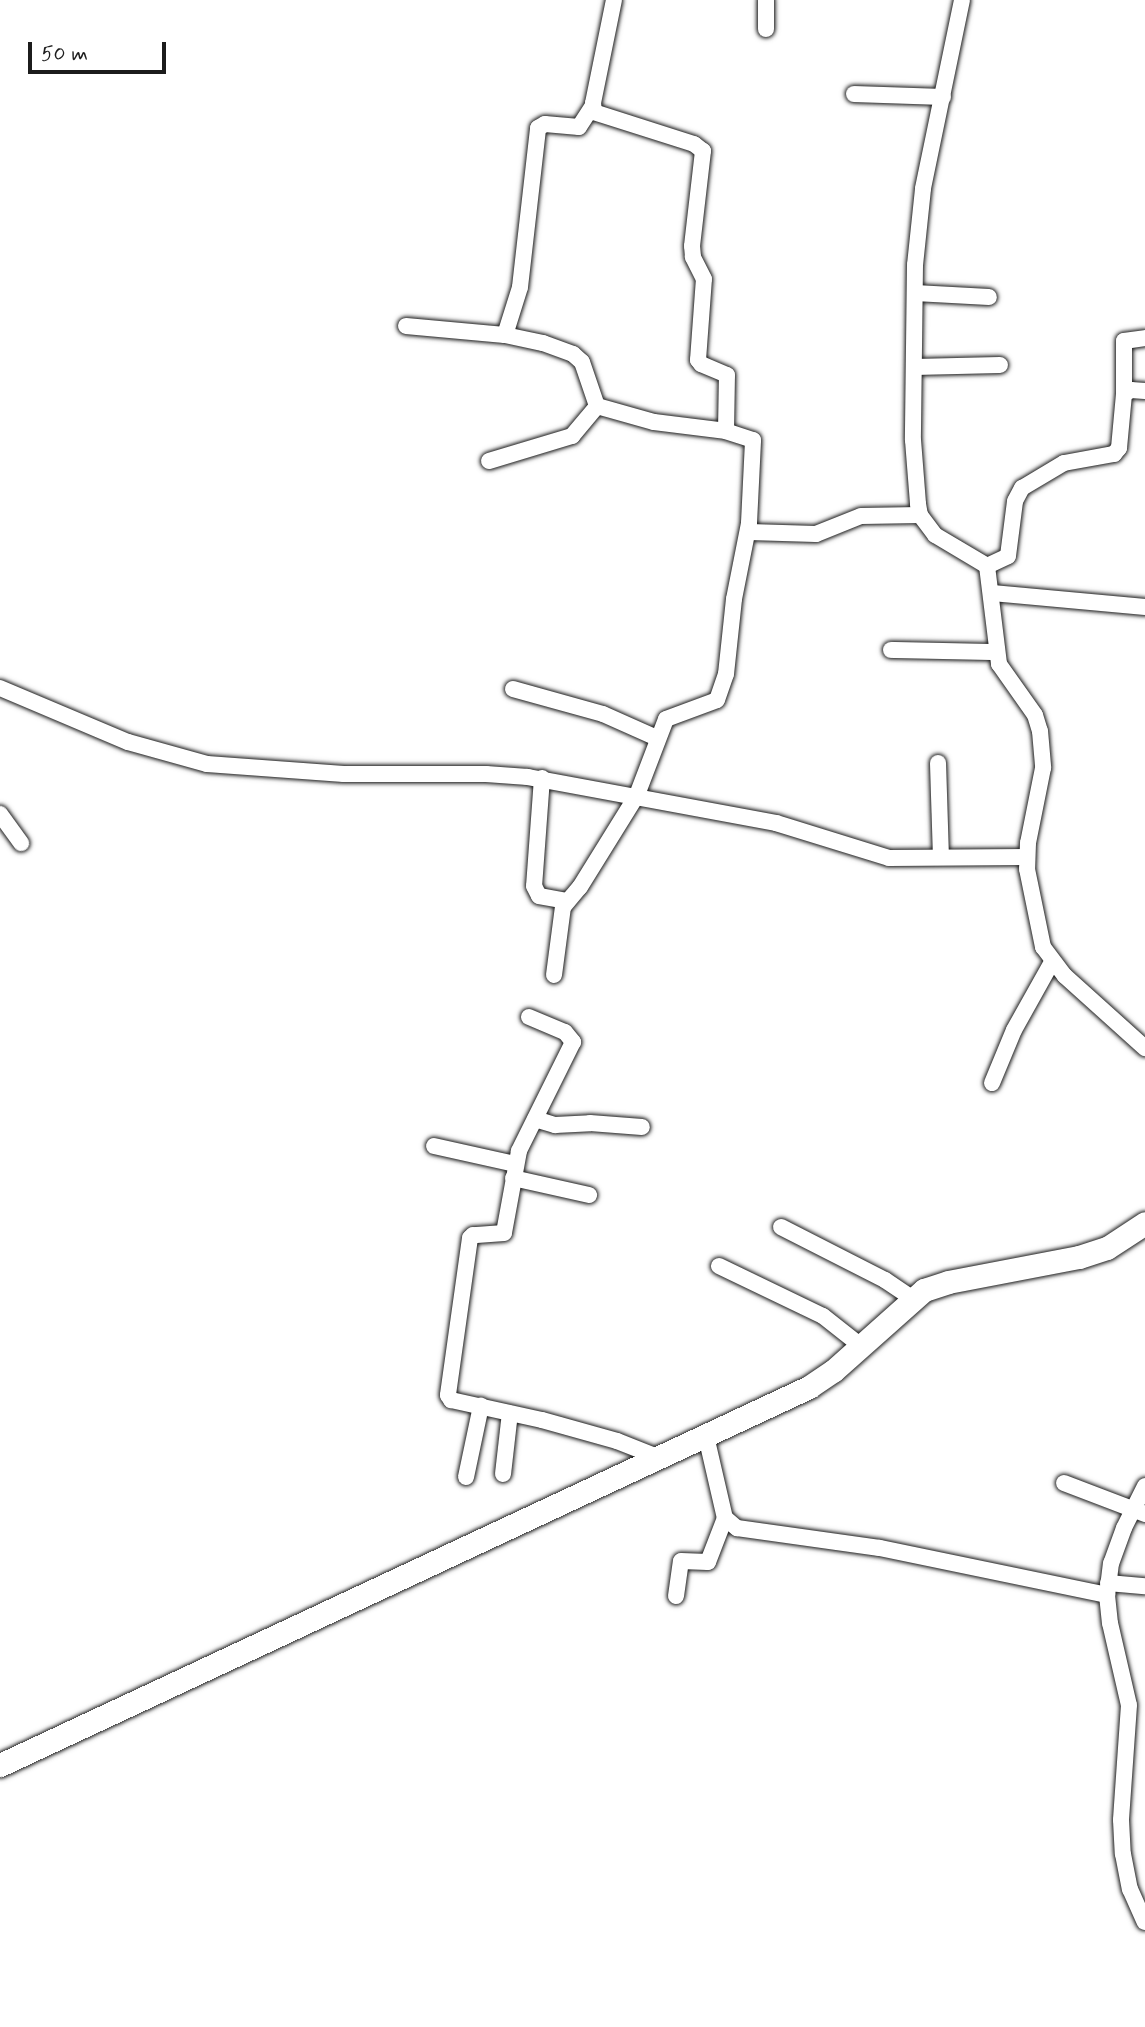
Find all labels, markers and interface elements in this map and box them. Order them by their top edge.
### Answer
scale bar [32,28,170,72]
text: 50 m [41,40,88,68]

